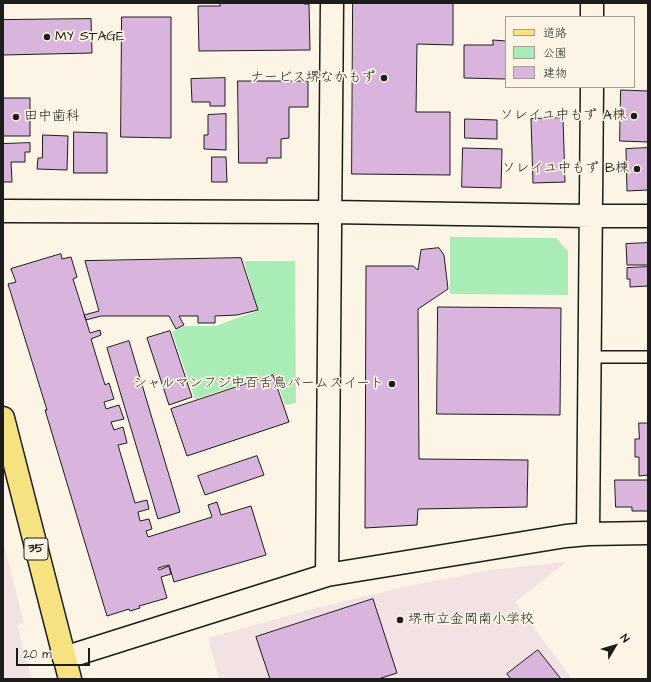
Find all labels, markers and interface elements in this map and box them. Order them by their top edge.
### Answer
legend [505,16,635,88]
text: 道路 [543,25,567,42]
place label: MY STAGE [55,29,124,45]
marker: MY STAGE [42,32,52,42]
text: 公園 [543,45,567,62]
text: 建物 [543,65,567,82]
place label: ナービス堺なかもず [250,70,376,86]
marker: ナービス堺なかもず [379,73,389,83]
place label: ソレイユ中もず A棟 [499,108,626,124]
place label: 田中歯科 [24,109,80,125]
marker: ソレイユ中もず A棟 [629,111,639,121]
marker: 田中歯科 [11,112,21,122]
place label: ソレイユ中もず B棟 [501,161,629,177]
marker: ソレイユ中もず B棟 [632,164,642,174]
place label: シャルマンフジ中百舌鳥パームスイート [133,376,384,392]
marker: シャルマンフジ中百舌鳥パームスイート [387,379,397,389]
road number: 35 [24,538,48,560]
place label: 堺市立金岡南小学校 [408,612,534,628]
marker: 堺市立金岡南小学校 [395,615,405,625]
north arrow [595,626,635,666]
text: N [617,631,633,646]
scale bar [18,640,92,666]
text: 20 m [23,646,52,663]

